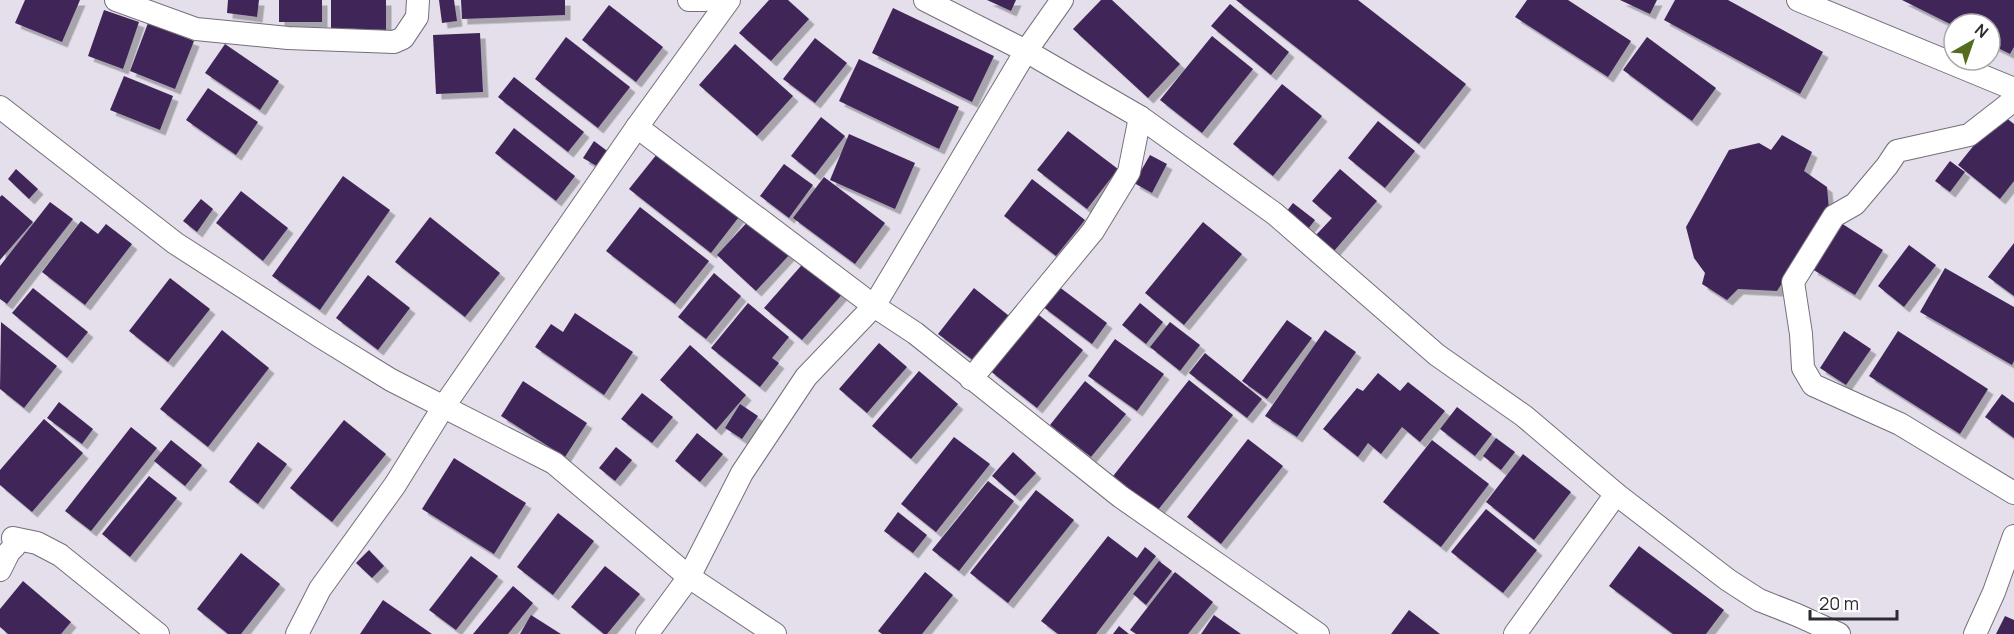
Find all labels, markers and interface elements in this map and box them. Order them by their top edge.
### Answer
north arrow [1942,12,2002,72]
text: N [1970,18,1993,43]
scale bar [1810,583,1897,621]
text: 20 m [1819,591,1859,615]

